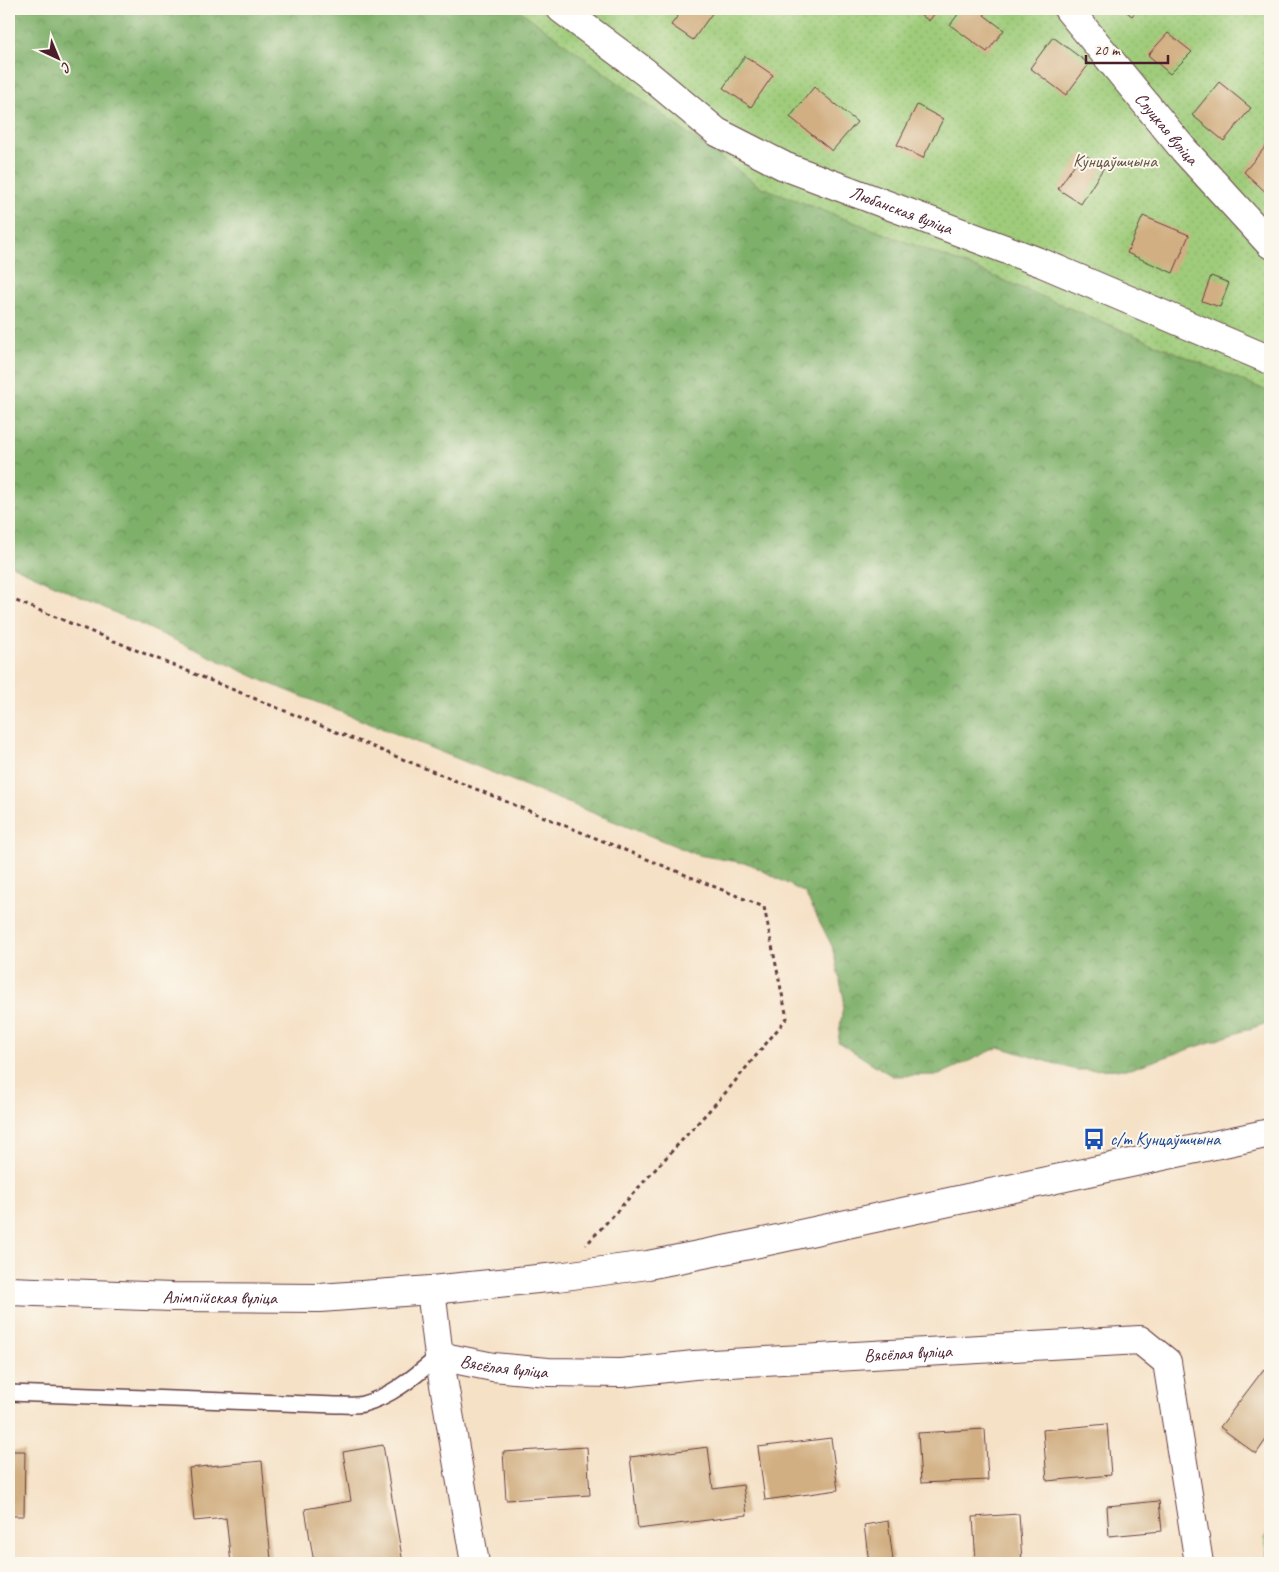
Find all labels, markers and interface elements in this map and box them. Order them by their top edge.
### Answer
north arrow [32,32,82,82]
scale bar [1086,32,1169,64]
text: 20 m [1094,41,1121,60]
text: С [57,58,75,77]
street label: Слуцкая вуліца [1130,88,1204,170]
park label: Кунцаўшчына [1073,150,1158,172]
street label: Любанская вуліца [847,181,957,240]
bus stop icon: с/т Кунцаўшчына [1081,1126,1107,1152]
place label: с/т Кунцаўшчына [1110,1128,1221,1150]
street label: Алімпійская вуліца [162,1286,278,1309]
street label: Вясёлая вуліца [863,1340,954,1366]
street label: Вясёлая вуліца [458,1350,550,1383]

